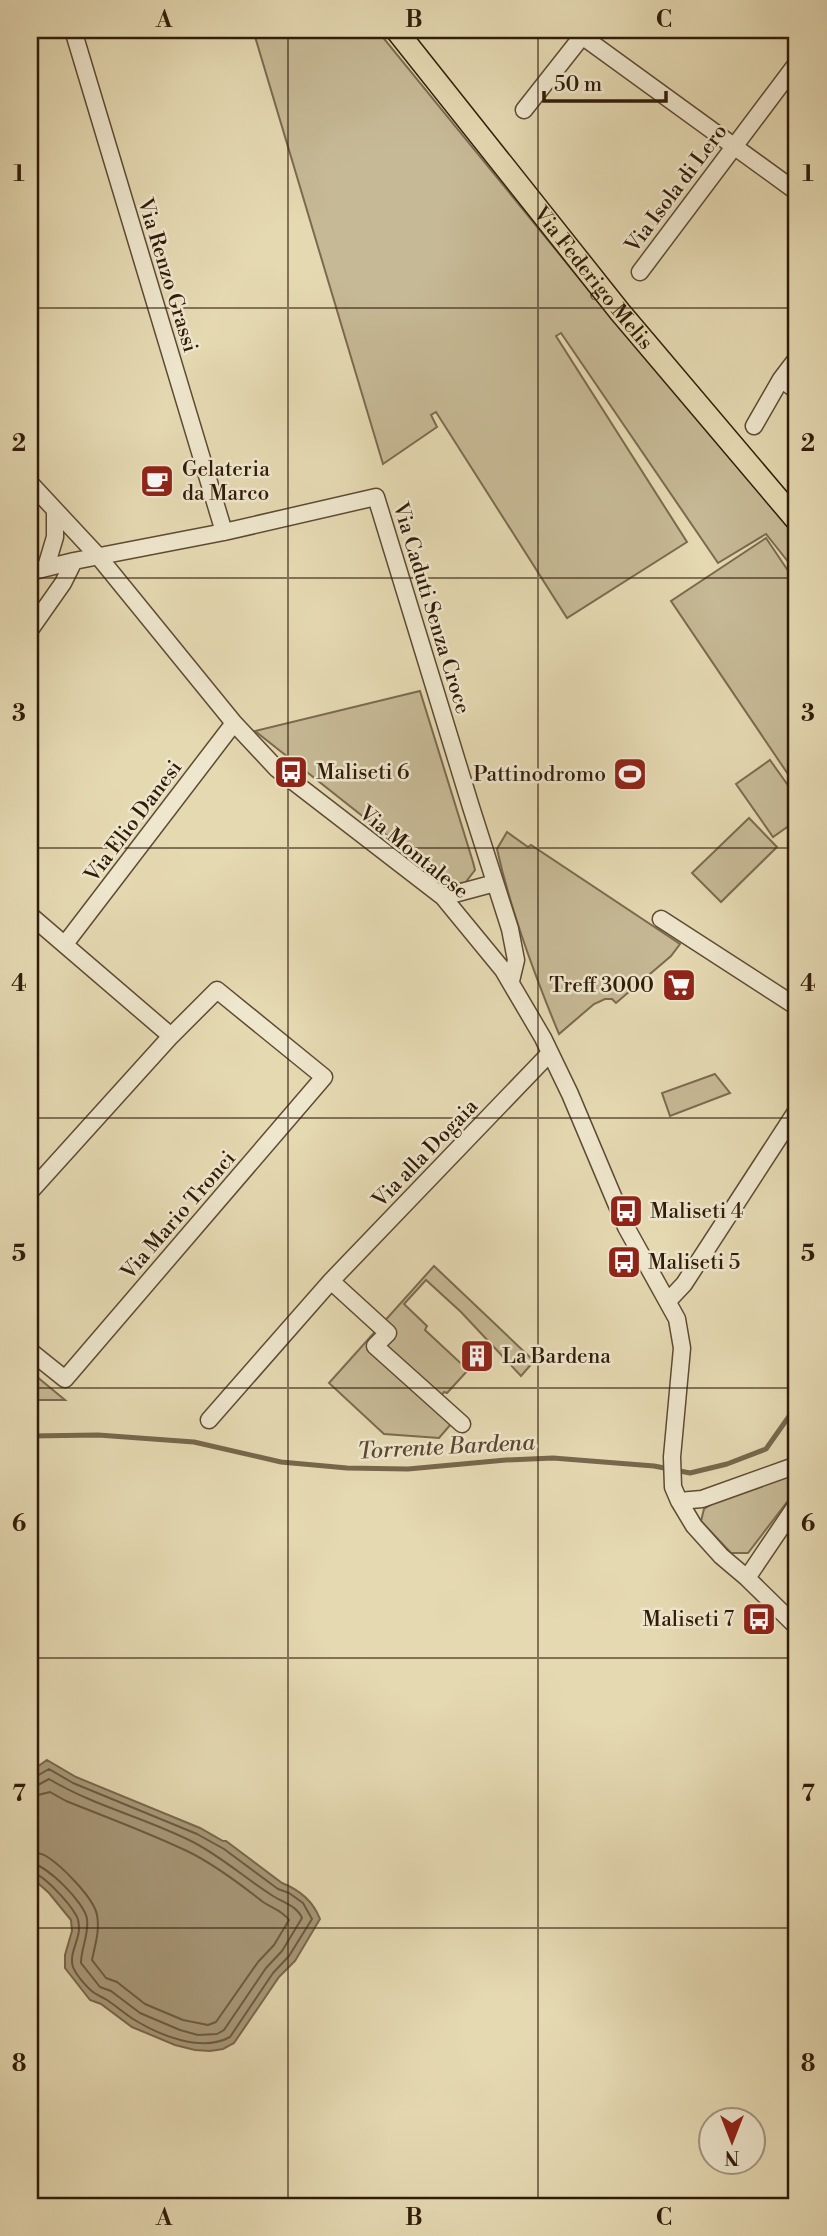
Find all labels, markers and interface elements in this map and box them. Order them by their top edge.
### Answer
text: A [155,6,173,34]
text: B [405,6,423,34]
text: C [656,6,672,34]
scale bar [544,60,666,104]
text: 50 m [554,72,602,98]
street label: Via Isola di Lero [619,119,734,259]
text: 1 [13,160,25,188]
text: 1 [802,160,814,188]
street label: Via Renzo Grassi [131,194,203,356]
street label: Via Federigo Melis [527,201,658,355]
text: 2 [12,430,26,458]
text: 2 [801,430,815,458]
place label: Gelateria da Marco [182,457,270,507]
cafe icon: Gelateria da Marco [138,462,176,500]
street label: Via Caduti Senza Croce [386,498,476,717]
text: 3 [12,700,26,728]
text: 3 [801,700,815,728]
bus stop icon: Maliseti 6 [272,753,310,791]
sports icon: Pattinodromo [611,755,649,793]
street label: Via Elio Danesi [79,756,188,888]
place label: Maliseti 6 [316,760,410,786]
place label: Pattinodromo [473,762,606,788]
street label: Via Montalese [352,800,473,905]
supermarket icon: Treff 3000 [660,966,698,1004]
text: 4 [11,970,27,998]
text: 4 [800,970,816,998]
place label: Treff 3000 [549,973,654,999]
street label: Via alla Dogaia [367,1094,484,1214]
street label: Via Mario Tronci [115,1146,242,1286]
bus stop icon: Maliseti 4 [607,1192,645,1230]
place label: Maliseti 4 [650,1199,743,1225]
text: 5 [12,1240,26,1268]
text: 5 [801,1240,815,1268]
bus stop icon: Maliseti 5 [605,1243,643,1281]
place label: Maliseti 5 [648,1250,740,1276]
building icon: La Bardena [458,1337,496,1375]
place label: La Bardena [502,1344,611,1370]
water label: Torrente Bardena [357,1428,536,1466]
text: 6 [12,1510,26,1538]
text: 6 [801,1510,815,1538]
bus stop icon: Maliseti 7 [740,1600,778,1638]
place label: Maliseti 7 [643,1607,734,1633]
text: 7 [12,1780,26,1808]
text: 7 [801,1780,815,1808]
text: 8 [12,2050,26,2078]
text: 8 [801,2050,815,2078]
north arrow [698,2106,768,2176]
text: N [724,2145,740,2169]
text: A [155,2204,173,2232]
text: B [405,2204,423,2232]
text: C [656,2204,672,2232]

